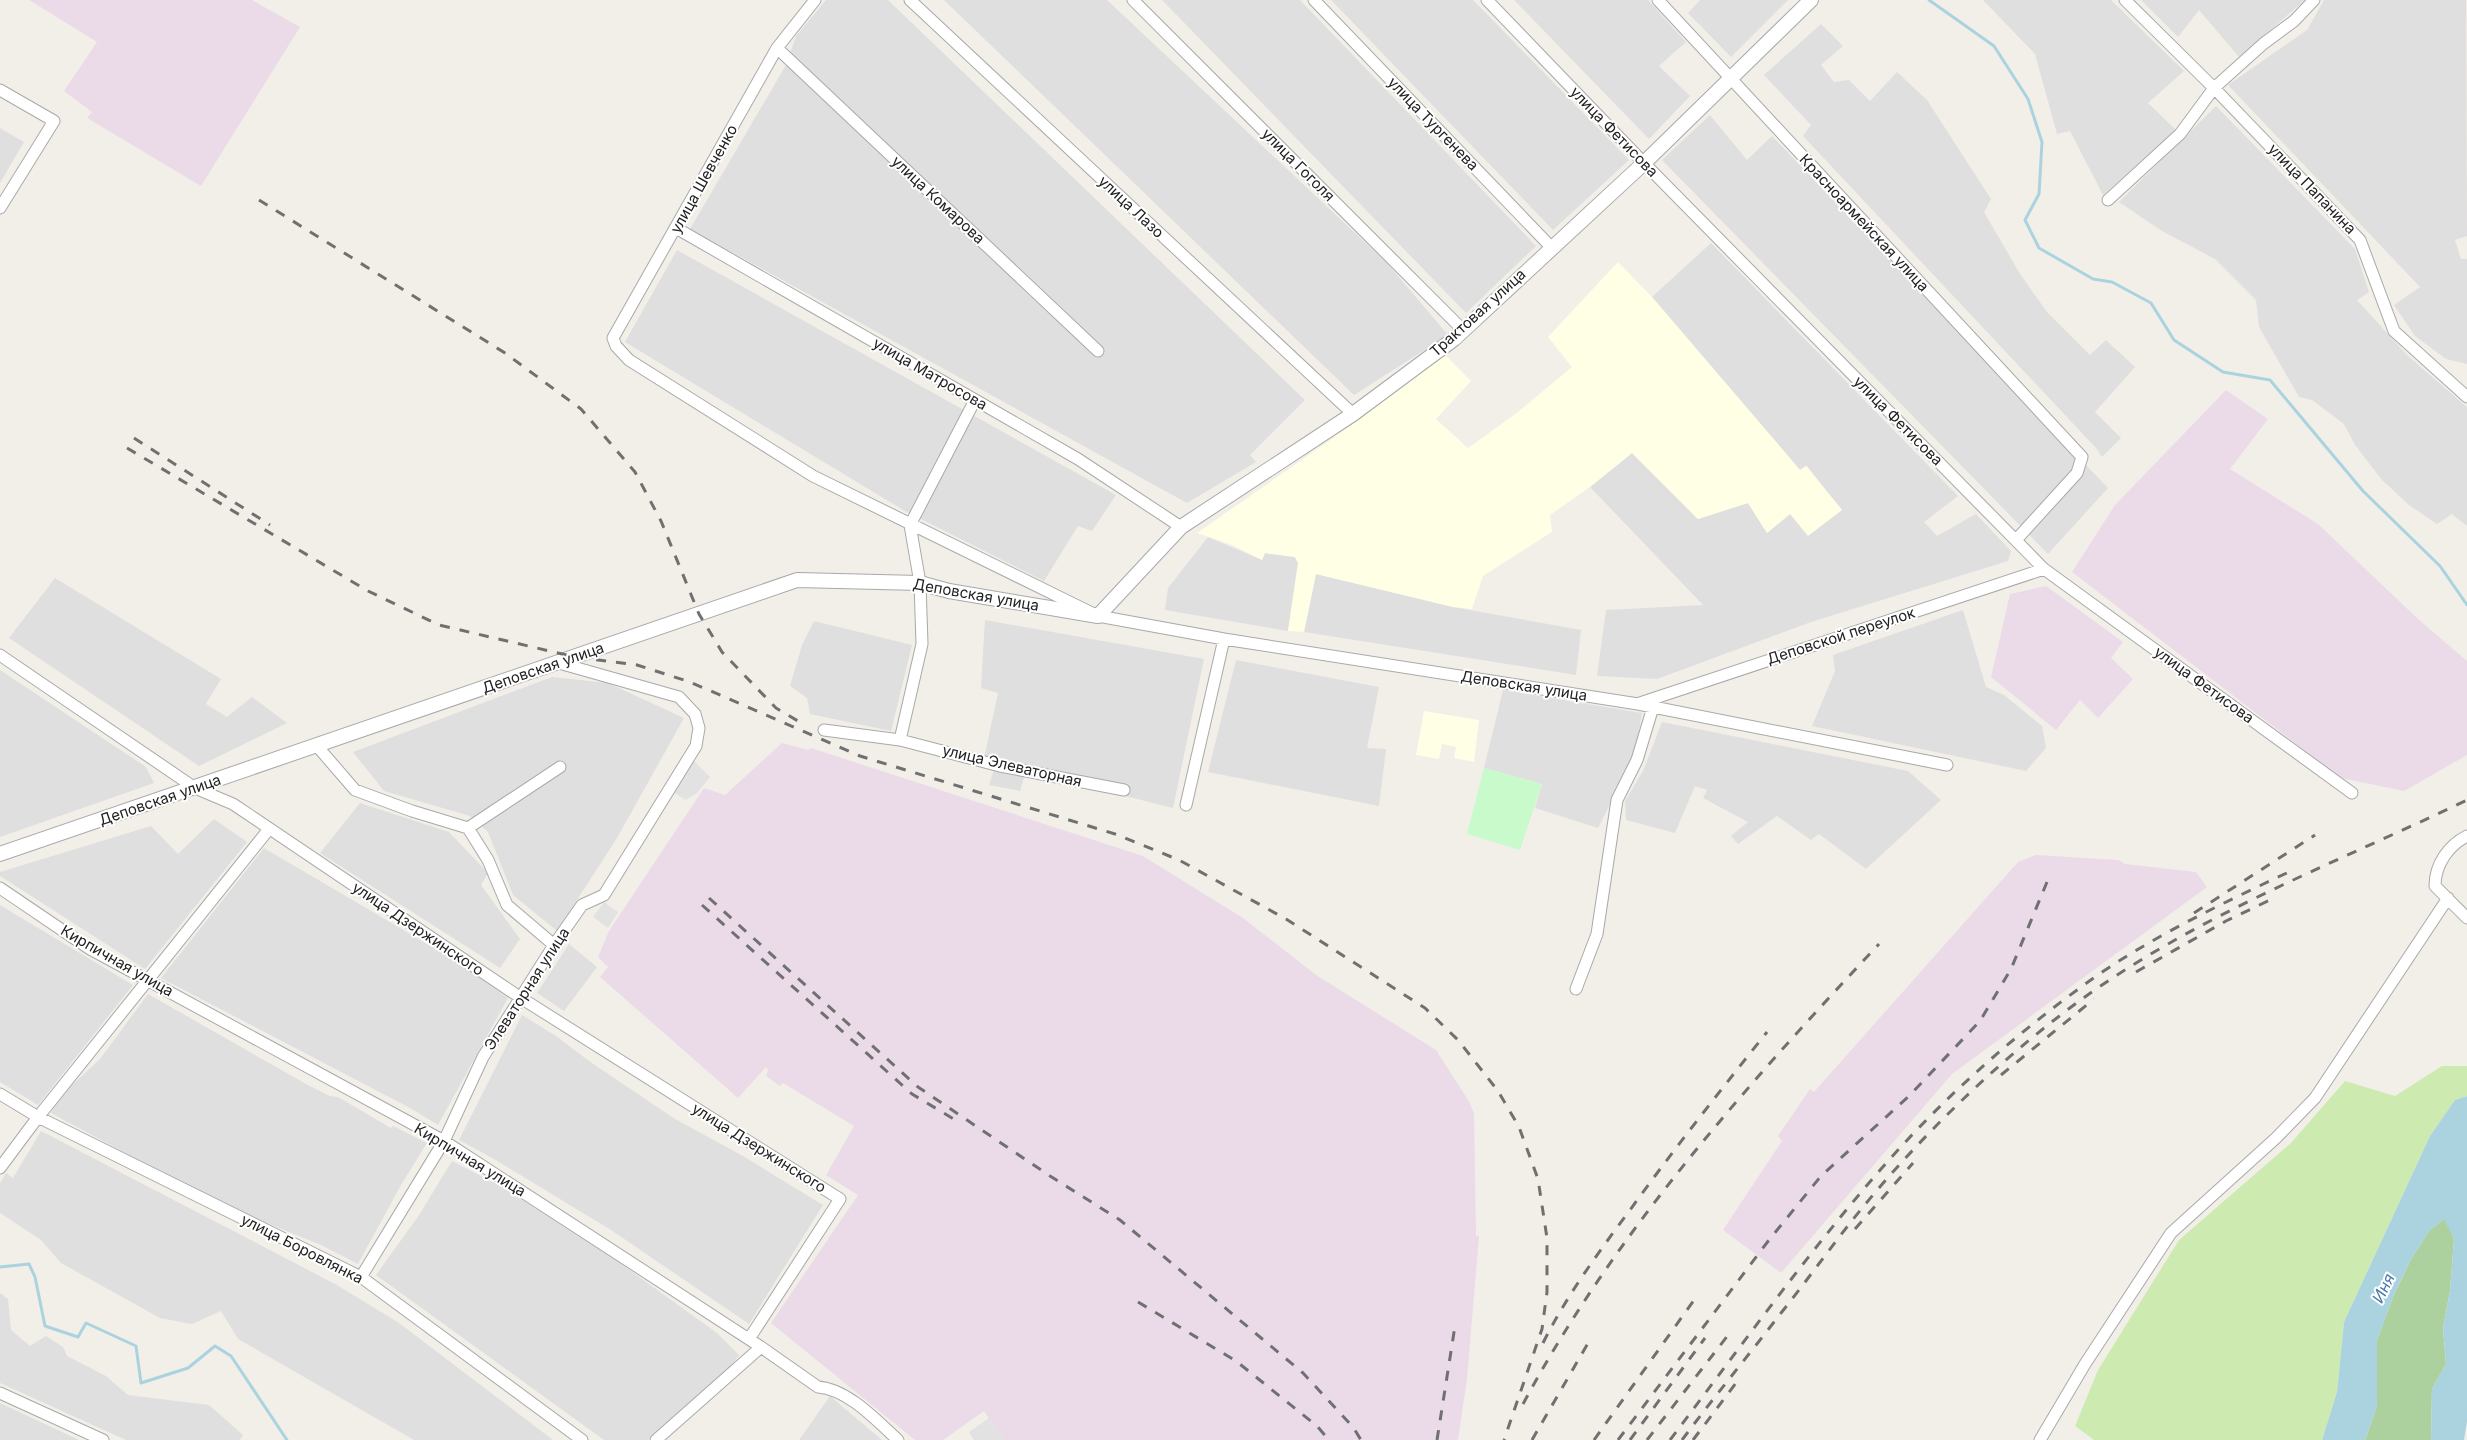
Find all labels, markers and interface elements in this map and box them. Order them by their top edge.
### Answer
street label: улица Тургенева [1384,73,1483,174]
street label: улица Фетисова [1566,82,1662,181]
street label: улица Шевченко [666,121,741,236]
street label: улица Гоголя [1258,124,1339,205]
street label: улица Папанина [2264,139,2360,238]
street label: Красноармейская улица [1796,150,1933,295]
street label: улица Комарова [888,152,989,248]
street label: улица Лазо [1095,171,1168,242]
street label: Трактовая улица [1426,265,1530,361]
street label: улица Матросова [870,333,991,414]
street label: улица Фетисова [1850,372,1947,469]
street label: Деповская улица [912,574,1041,615]
street label: Деповской переулок [1764,603,1917,668]
street label: Деповская улица [479,638,606,697]
street label: улица Фетисова [2151,642,2258,727]
street label: Деповская улица [1460,666,1589,705]
street label: улица Элеваторная [940,740,1084,791]
street label: Деповская улица [96,770,223,829]
street label: улица Дзержинского [349,877,488,980]
street label: Кирпичная улица [58,921,177,1001]
street label: Элеваторная улица [480,924,573,1054]
street label: улица Дзержинского [689,1099,830,1197]
street label: Кирпичная улица [411,1119,530,1200]
street label: улица Боровлянка [238,1210,366,1288]
water label: Иня [2367,1270,2399,1306]

